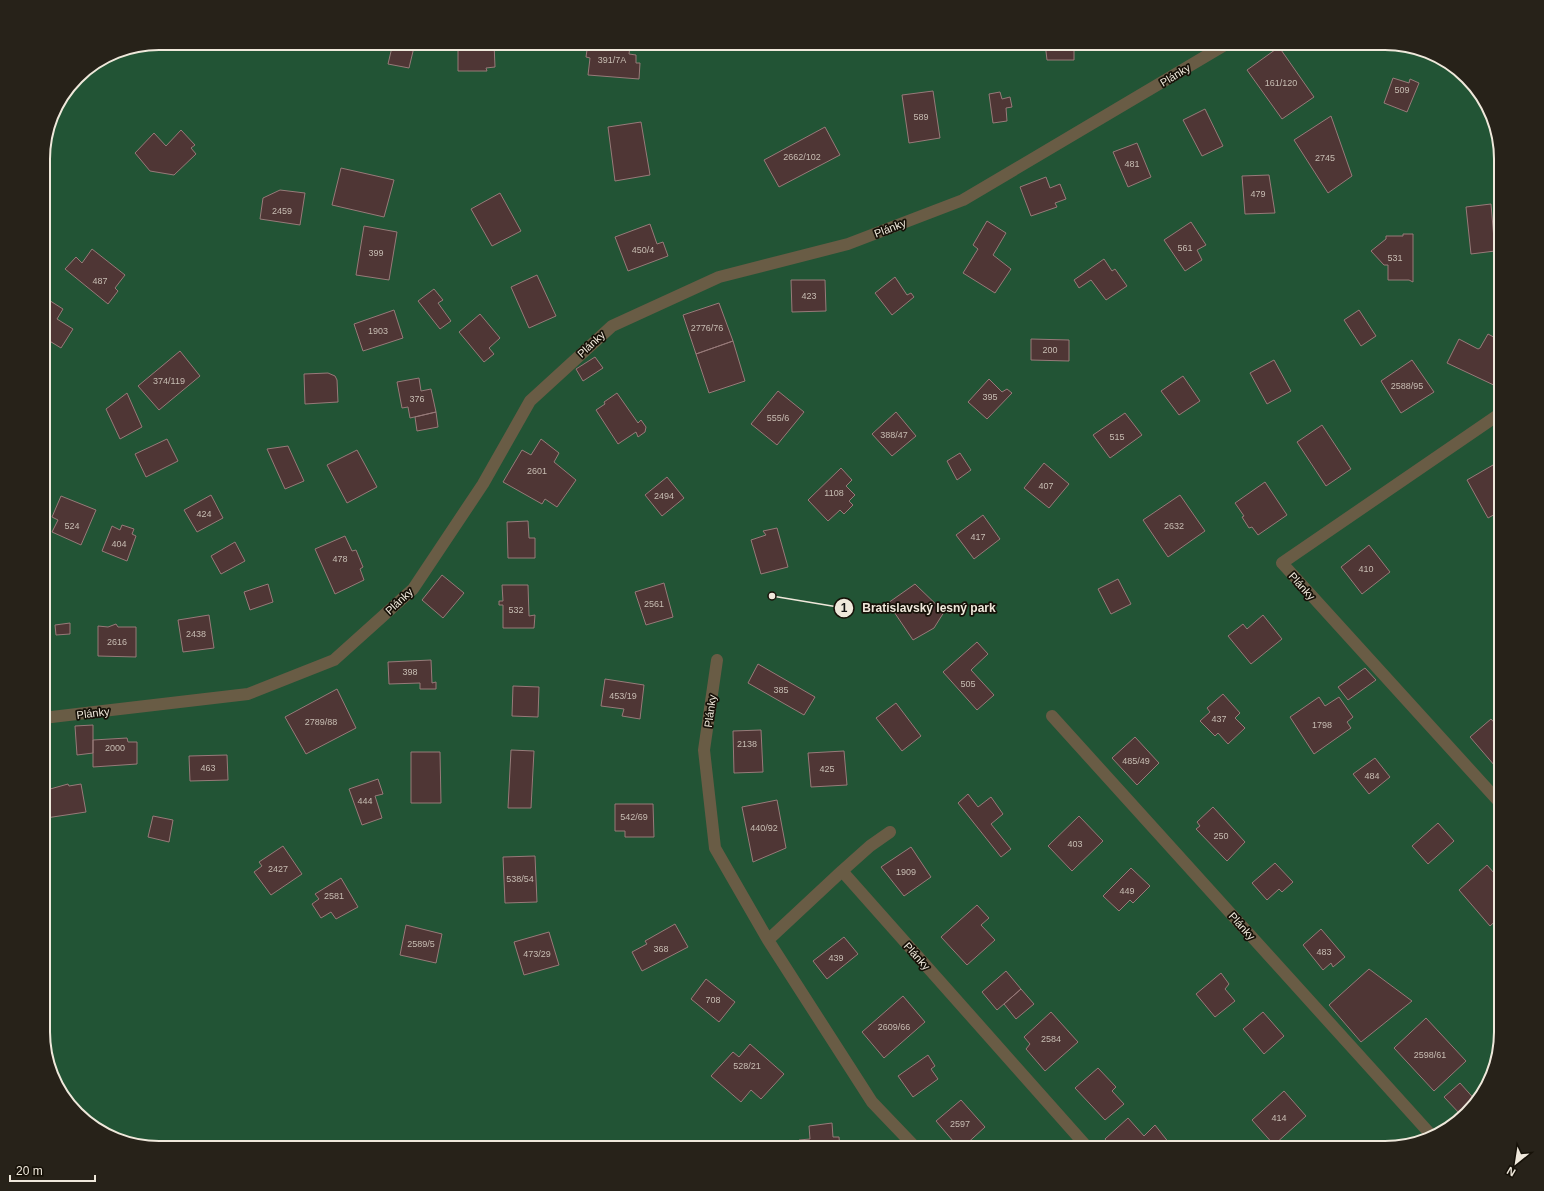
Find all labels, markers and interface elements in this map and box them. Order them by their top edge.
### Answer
house number: 391/7A [598,55,626,65]
street label: Plánky [1158,61,1193,89]
house number: 161/120 [1265,78,1297,88]
house number: 509 [1394,85,1410,95]
house number: 589 [913,112,929,122]
house number: 2662/102 [783,152,821,162]
house number: 2745 [1315,153,1335,163]
house number: 481 [1124,159,1140,169]
house number: 479 [1250,189,1266,199]
house number: 2459 [272,206,292,216]
street label: Plánky [872,216,908,240]
house number: 561 [1177,243,1193,253]
house number: 450/4 [632,245,654,255]
house number: 399 [368,248,384,258]
house number: 531 [1387,253,1403,263]
house number: 487 [92,276,108,286]
house number: 423 [801,291,817,301]
house number: 2776/76 [691,323,723,333]
house number: 1903 [368,326,388,336]
street label: Plánky [575,328,608,360]
house number: 200 [1042,345,1058,355]
house number: 374/119 [153,376,185,386]
house number: 2588/95 [1391,381,1423,391]
house number: 395 [982,392,998,402]
house number: 376 [409,394,425,404]
house number: 555/6 [767,413,789,423]
house number: 388/47 [880,430,908,440]
house number: 515 [1109,432,1125,442]
house number: 2601 [527,466,547,476]
house number: 407 [1038,481,1054,491]
house number: 1108 [824,488,844,498]
house number: 2494 [654,491,674,501]
house number: 424 [196,509,212,519]
house number: 524 [64,521,80,531]
house number: 2632 [1164,521,1184,531]
house number: 417 [970,532,986,542]
house number: 404 [111,539,127,549]
house number: 478 [332,554,348,564]
house number: 410 [1358,564,1374,574]
street label: Plánky [1286,570,1318,603]
street label: Plánky [383,585,416,617]
callout: Bratislavský lesný park [834,596,1003,620]
house number: 2561 [644,599,664,609]
text: 1 [841,601,848,615]
text: Bratislavský lesný park [862,601,996,615]
house number: 532 [508,605,524,615]
house number: 2438 [186,629,206,639]
house number: 2616 [107,637,127,647]
house number: 398 [402,667,418,677]
house number: 505 [960,679,976,689]
house number: 385 [773,685,789,695]
house number: 453/19 [609,691,637,701]
street label: Plánky [702,693,718,728]
street label: Plánky [76,705,111,721]
house number: 437 [1211,714,1227,724]
house number: 2789/88 [305,717,337,727]
house number: 1798 [1312,720,1332,730]
house number: 2138 [737,739,757,749]
house number: 2000 [105,743,125,753]
house number: 485/49 [1122,756,1150,766]
house number: 463 [200,763,216,773]
house number: 425 [819,764,835,774]
house number: 484 [1364,771,1380,781]
house number: 444 [357,796,373,806]
house number: 542/69 [620,812,648,822]
house number: 440/92 [750,823,778,833]
house number: 250 [1213,831,1229,841]
house number: 403 [1067,839,1083,849]
house number: 2427 [268,864,288,874]
house number: 1909 [896,867,916,877]
house number: 538/54 [506,874,534,884]
house number: 449 [1119,886,1135,896]
house number: 2581 [324,891,344,901]
street label: Plánky [1226,910,1258,943]
house number: 2589/5 [407,939,435,949]
street label: Plánky [901,940,933,973]
house number: 368 [653,944,669,954]
house number: 483 [1316,947,1332,957]
house number: 473/29 [523,949,551,959]
house number: 439 [828,953,844,963]
house number: 708 [705,995,721,1005]
house number: 2609/66 [878,1022,910,1032]
house number: 2584 [1041,1034,1061,1044]
house number: 2598/61 [1414,1050,1446,1060]
house number: 528/21 [733,1061,761,1071]
house number: 414 [1271,1113,1287,1123]
house number: 2597 [950,1119,970,1129]
north arrow [1496,1143,1536,1183]
scale bar [10,1157,95,1183]
text: 20 m [16,1164,43,1178]
text: N [1505,1164,1517,1179]

